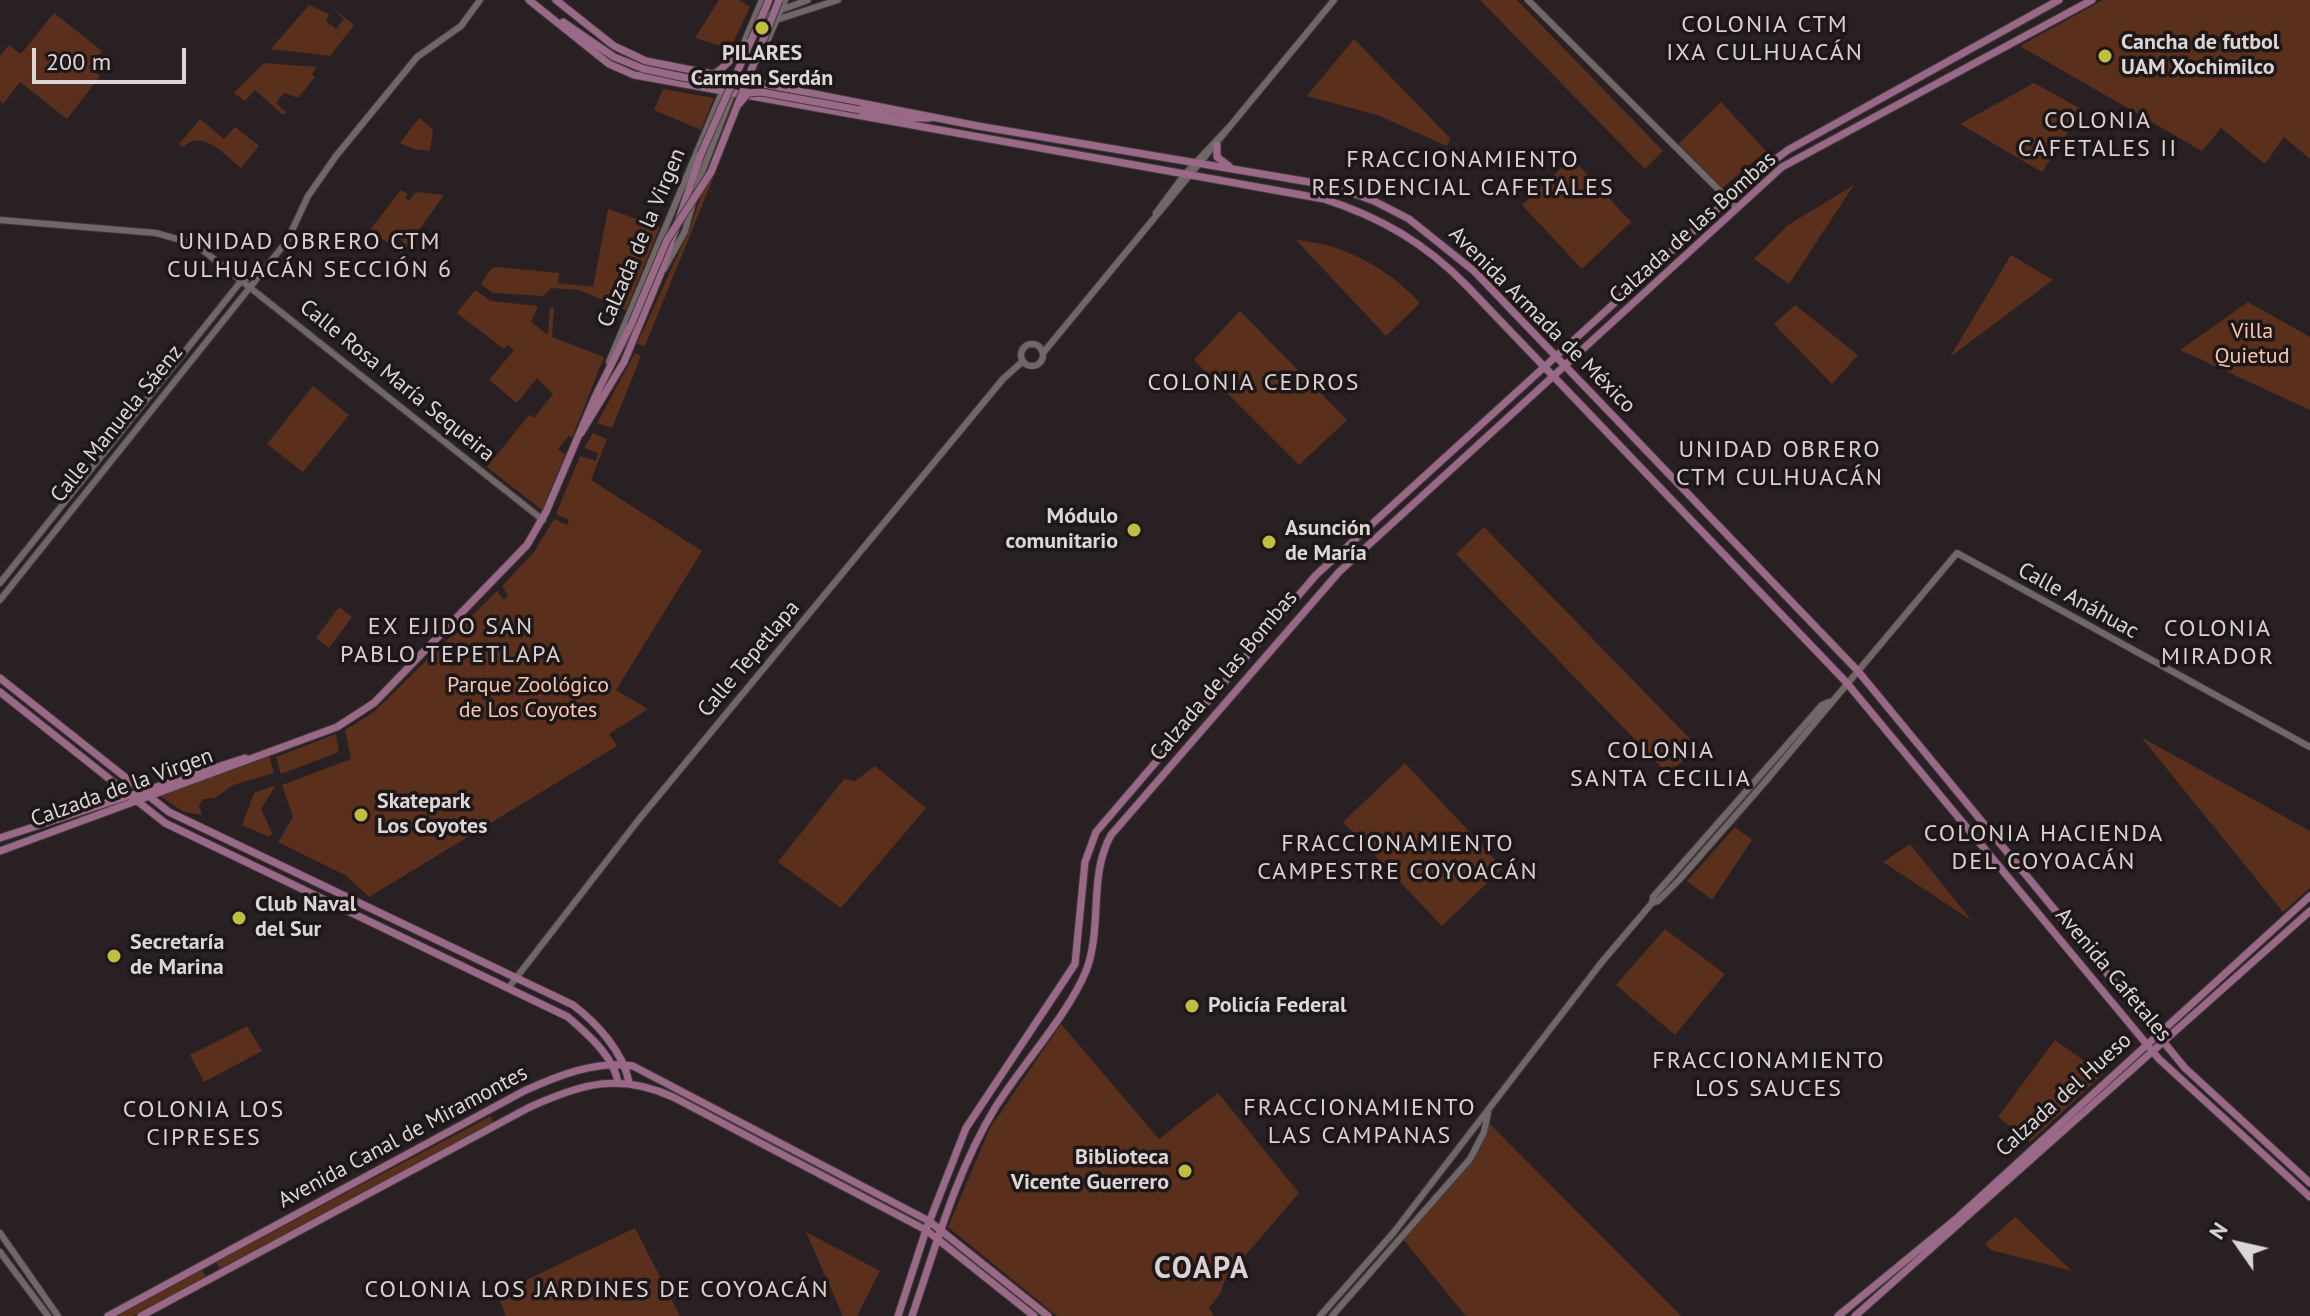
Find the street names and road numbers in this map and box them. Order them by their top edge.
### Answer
street label: Calzada de la Virgen [592,145,692,331]
street label: Calzada de las Bombas [1604,146,1782,310]
street label: Avenida Armada de México [1443,221,1641,419]
street label: Calle Rosa María Sequeira [294,294,500,468]
street label: Calle Manuela Sáenz [45,340,189,508]
street label: Calle Anáhuac [2013,557,2143,645]
street label: Calzada de las Bombas [1145,585,1303,767]
street label: Calle Tepetlapa [693,595,805,723]
street label: Calzada de la Virgen [27,743,217,833]
street label: Avenida Cafetales [2049,903,2177,1047]
street label: Calzada del Hueso [1991,1027,2137,1163]
street label: Avenida Canal de Miramontes [274,1060,532,1214]

